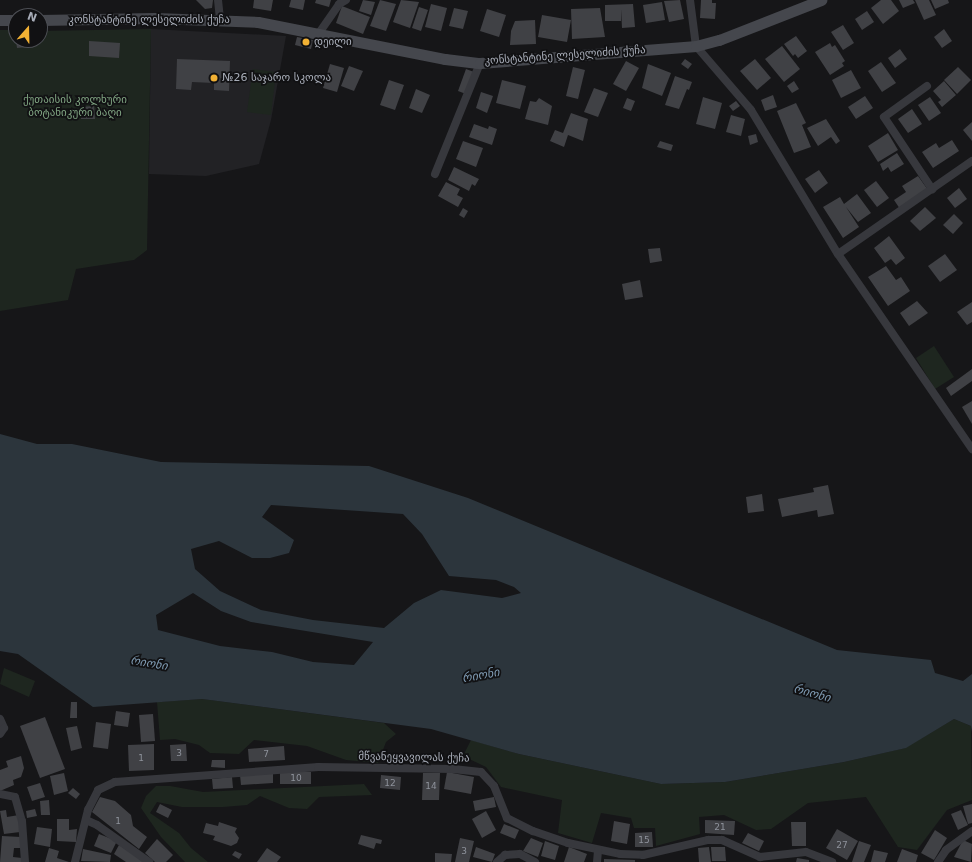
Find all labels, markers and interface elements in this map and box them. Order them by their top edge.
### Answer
north arrow [8,8,48,48]
text: N [25,10,38,25]
street label: კონსტანტინე ლესელიძის ქუჩა [68,13,230,27]
place label: დეილი [314,35,352,49]
marker: დეილი [301,37,311,47]
street label: კონსტანტინე ლესელიძის ქუჩა [484,44,646,68]
place label: №26 საჯარო სკოლა [222,71,331,85]
marker: №26 საჯარო სკოლა [209,73,219,83]
park label: ქუთაისის კოლხური ბოტანიკური ბაღი [23,94,127,120]
water label: რიონი [129,654,169,674]
water label: რიონი [461,666,501,686]
water label: რიონი [792,682,832,706]
house number: 3 [176,748,182,758]
house number: 7 [263,749,269,759]
street label: მწვანეყვავილას ქუჩა [358,750,470,766]
house number: 1 [138,753,144,763]
house number: 10 [290,773,302,783]
house number: 12 [384,778,396,788]
house number: 14 [425,781,437,791]
house number: 1 [115,816,121,826]
house number: 21 [714,822,726,832]
house number: 15 [638,835,650,845]
house number: 27 [836,840,848,850]
house number: 3 [461,846,467,856]

